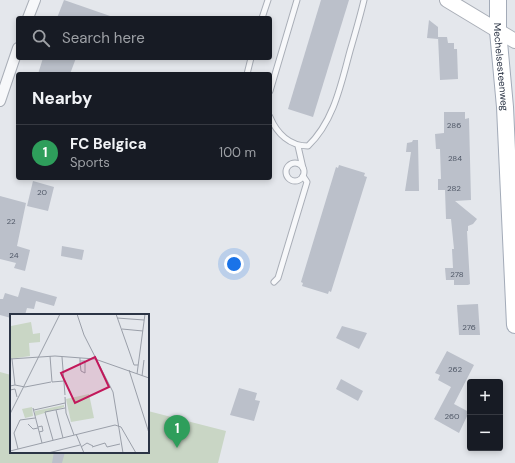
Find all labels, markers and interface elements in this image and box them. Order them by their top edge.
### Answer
search box [16,16,272,60]
street label: Mechelsesteenweg [491,23,511,112]
icon: search [30,27,52,49]
text: Search here [62,28,145,48]
text: Nearby [32,87,92,109]
house number: 286 [447,120,461,130]
text: FC Belgica [70,134,147,154]
text: 1 [43,144,47,161]
text: 100 m [219,144,256,161]
house number: 284 [448,153,462,163]
text: Sports [70,154,110,171]
house number: 282 [447,183,461,193]
house number: 20 [37,187,48,197]
house number: 22 [6,216,16,226]
house number: 24 [9,250,19,260]
your location [224,254,244,274]
house number: 278 [450,269,464,279]
inset map [10,314,149,453]
house number: 276 [462,322,476,332]
house number: 262 [448,364,462,374]
map controls [467,379,503,451]
button: + [467,379,503,415]
house number: 260 [444,411,460,421]
pin: 1 [164,415,190,448]
button: − [467,415,503,451]

